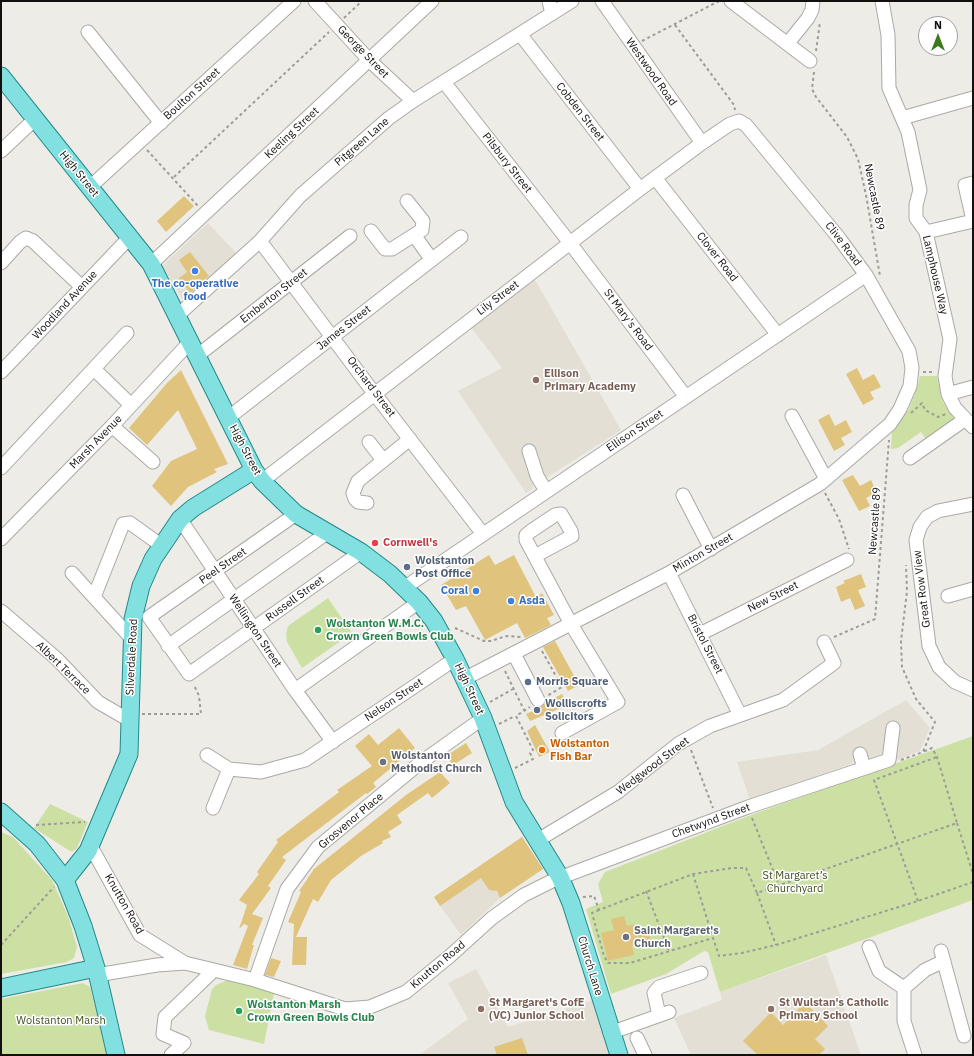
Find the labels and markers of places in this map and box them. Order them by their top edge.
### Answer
marker: The co-operative food [190,266,200,276]
place label: The co-operative food [151,277,239,303]
place label: Ellison Primary Academy [544,367,636,393]
marker: Ellison Primary Academy [531,375,541,385]
place label: Cornwell's [383,536,438,550]
marker: Cornwell's [370,538,380,548]
place label: Wolstanton Post Office [415,554,474,580]
marker: Wolstanton Post Office [402,562,412,572]
place label: Coral [441,584,468,598]
marker: Coral [471,586,481,596]
place label: Asda [519,594,545,608]
marker: Asda [506,596,516,606]
place label: Wolstanton W.M.C. Crown Green Bowls Club [326,617,454,643]
marker: Wolstanton W.M.C. Crown Green Bowls Club [313,625,323,635]
place label: Morris Square [536,675,608,689]
marker: Morris Square [523,677,533,687]
place label: Wolliscrofts Solicitors [545,697,607,723]
marker: Wolliscrofts Solicitors [532,705,542,715]
place label: Wolstanton Fish Bar [550,737,609,763]
marker: Wolstanton Fish Bar [537,745,547,755]
place label: Wolstanton Methodist Church [391,749,482,775]
marker: Wolstanton Methodist Church [378,757,388,767]
place label: Saint Margaret's Church [634,924,719,950]
marker: Saint Margaret's Church [621,932,631,942]
place label: St Margaret's CofE (VC) Junior School [489,996,584,1022]
place label: St Wulstan's Catholic Primary School [779,996,889,1022]
place label: Wolstanton Marsh Crown Green Bowls Club [247,998,375,1024]
marker: St Margaret's CofE (VC) Junior School [476,1004,486,1014]
marker: St Wulstan's Catholic Primary School [766,1004,776,1014]
marker: Wolstanton Marsh Crown Green Bowls Club [234,1006,244,1016]

